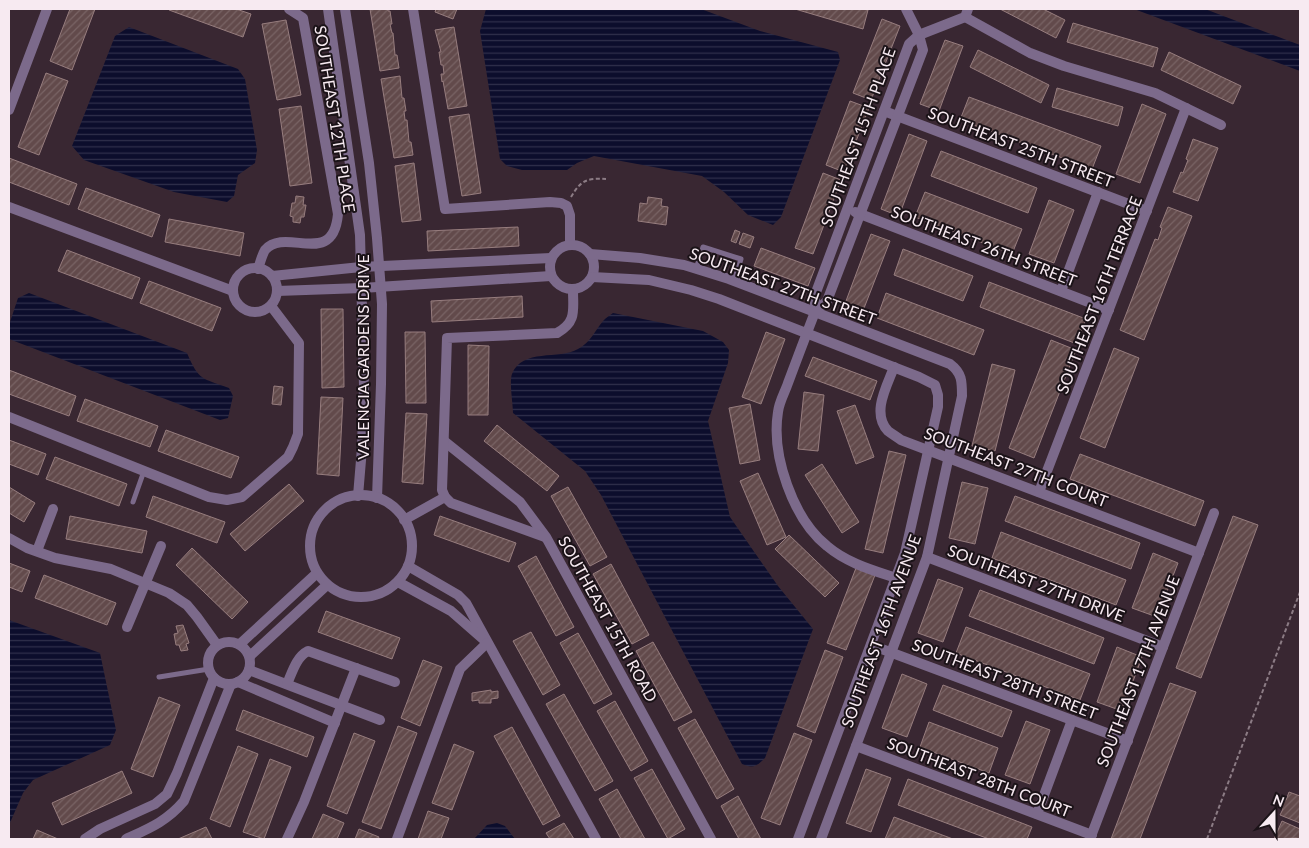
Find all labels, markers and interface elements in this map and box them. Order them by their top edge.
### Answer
street label: SOUTHEAST 12TH PLACE [311,24,360,214]
street label: SOUTHEAST 15TH PLACE [816,45,899,229]
street label: SOUTHEAST 25TH STREET [926,102,1117,191]
street label: SOUTHEAST 16TH TERRACE [1052,193,1145,396]
street label: SOUTHEAST 26TH STREET [889,201,1080,290]
street label: SOUTHEAST 27TH STREET [687,243,880,328]
street label: VALENCIA GARDENS DRIVE [353,254,372,460]
street label: SOUTHEAST 27TH COURT [922,423,1111,511]
street label: SOUTHEAST 16TH AVENUE [837,532,924,730]
street label: SOUTHEAST 15TH ROAD [555,533,662,705]
street label: SOUTHEAST 27TH DRIVE [945,540,1127,625]
street label: SOUTHEAST 17TH AVENUE [1092,572,1183,769]
street label: SOUTHEAST 28TH STREET [910,634,1101,723]
street label: SOUTHEAST 28TH COURT [885,733,1074,821]
north arrow [1249,788,1299,838]
text: N [1271,791,1287,810]

